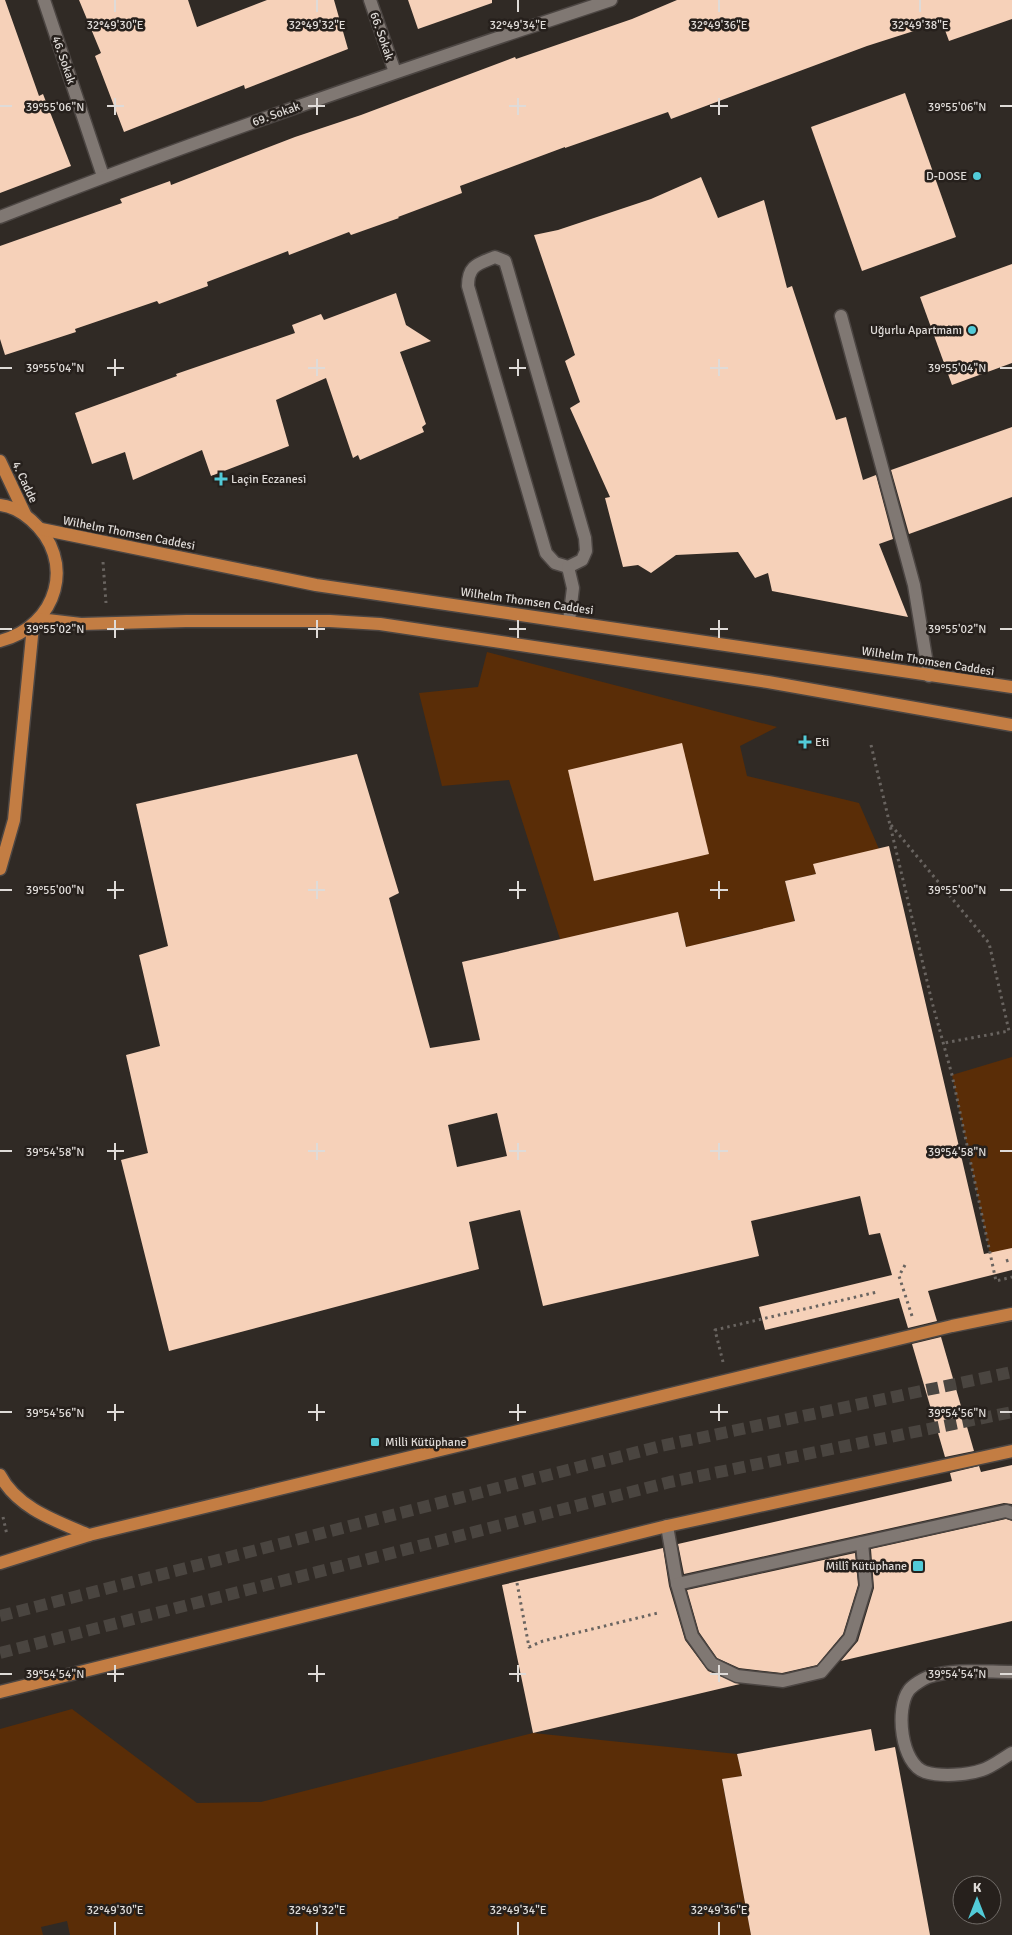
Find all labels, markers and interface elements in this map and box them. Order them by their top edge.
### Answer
street label: 66. Sokak [366,10,397,62]
text: 32°49'30"E [86,18,144,33]
text: 32°49'32"E [288,18,346,33]
text: 32°49'34"E [489,18,547,33]
text: 32°49'36"E [690,18,748,33]
text: 32°49'38"E [891,18,949,33]
street label: 46. Sokak [48,34,79,86]
street label: 69. Sokak [250,99,302,130]
text: 39°55'06"N [26,100,84,115]
text: 39°55'06"N [928,100,986,115]
place label: D-DOSE [926,169,967,184]
marker: D-DOSE [971,170,983,182]
place label: Uğurlu Apartmanı [870,323,962,338]
marker: Uğurlu Apartmanı [966,324,978,336]
text: 39°55'04"N [26,361,84,376]
text: 39°55'04"N [928,361,986,376]
street label: 4. Cadde [8,459,41,505]
place label: Laçin Eczanesi [231,472,306,487]
marker: Laçin Eczanesi [215,473,227,485]
street label: Wilhelm Thomsen Caddesi [62,513,196,554]
street label: Wilhelm Thomsen Caddesi [459,585,595,618]
text: 39°55'02"N [26,622,84,637]
text: 39°55'02"N [928,622,986,637]
street label: Wilhelm Thomsen Caddesi [860,644,995,679]
place label: Eti [815,735,829,750]
marker: Eti [799,736,811,748]
text: 39°55'00"N [26,883,84,898]
text: 39°55'00"N [928,883,986,898]
text: 39°54'58"N [26,1145,84,1160]
text: 39°54'58"N [928,1145,986,1160]
text: 39°54'56"N [26,1406,84,1421]
text: 39°54'56"N [928,1406,986,1421]
place label: Milli Kütüphane [385,1435,466,1450]
marker: Milli Kütüphane [369,1436,381,1448]
place label: Millî Kütüphane [826,1559,907,1574]
marker: Millî Kütüphane [911,1559,925,1573]
text: 39°54'54"N [26,1667,84,1682]
text: 39°54'54"N [928,1667,986,1682]
north arrow [952,1875,1002,1925]
text: K [973,1879,982,1896]
text: 32°49'30"E [86,1903,144,1918]
text: 32°49'32"E [288,1903,346,1918]
text: 32°49'34"E [489,1903,547,1918]
text: 32°49'36"E [690,1903,748,1918]

